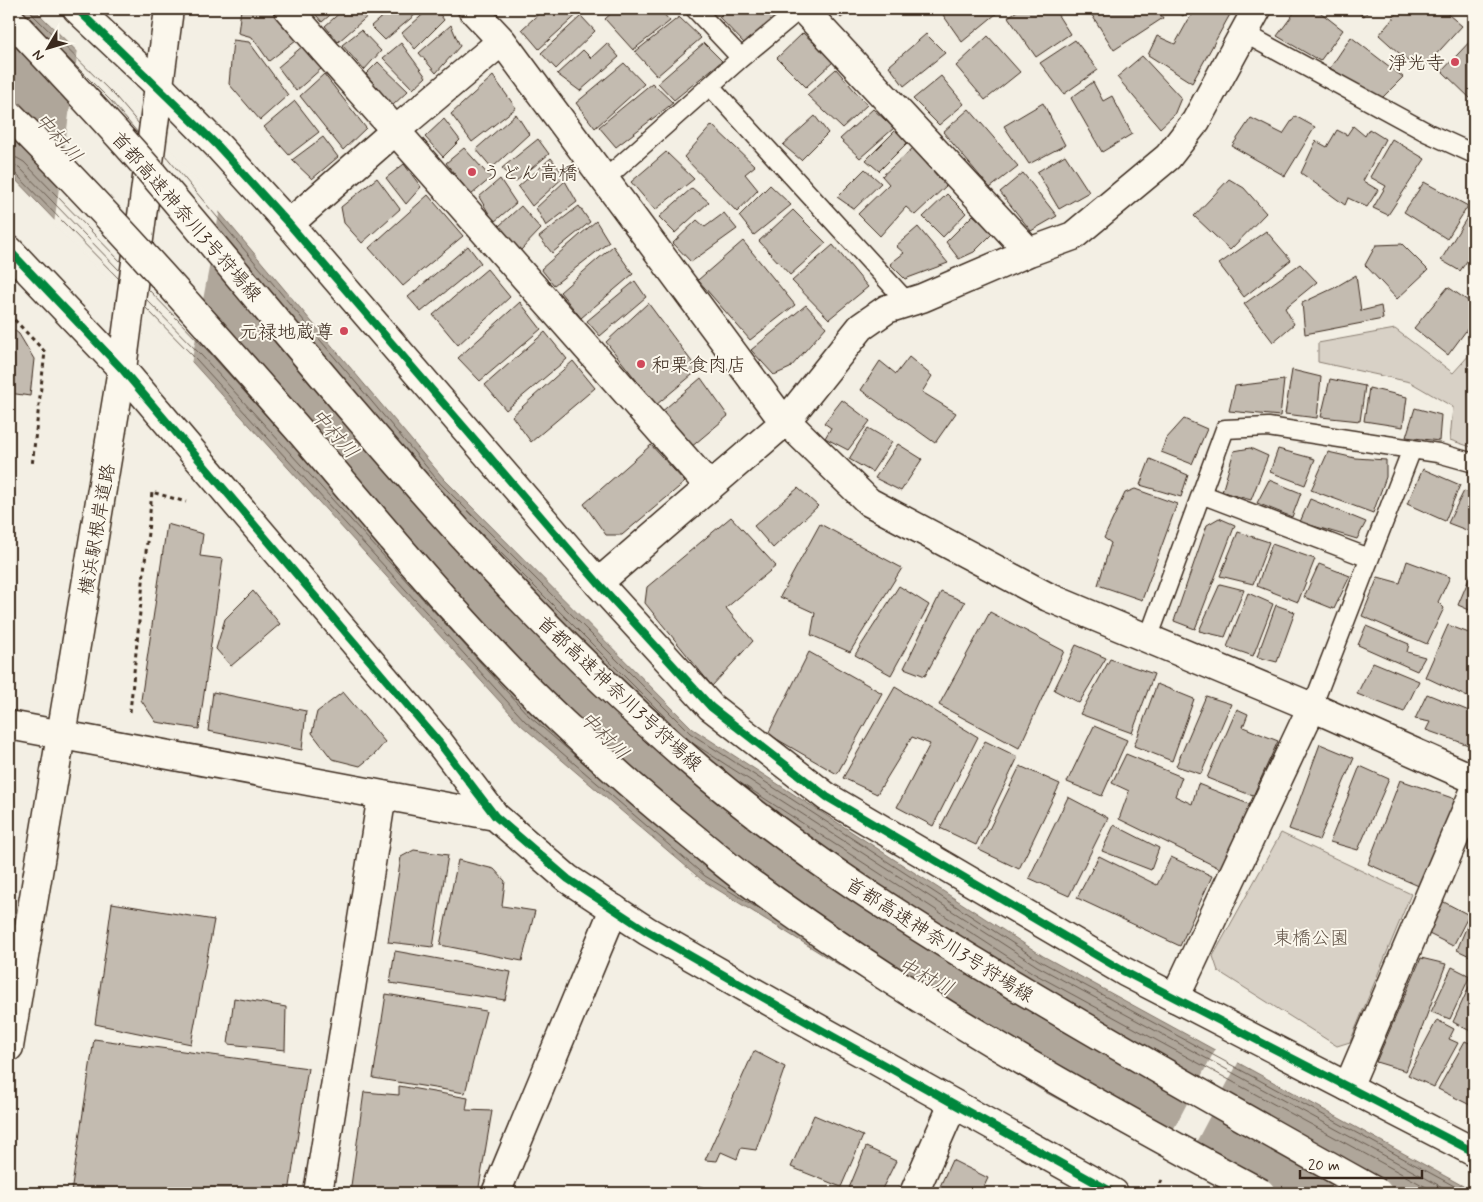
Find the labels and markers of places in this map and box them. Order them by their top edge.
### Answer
place label: 淨光寺 [1388,51,1445,76]
marker: 淨光寺 [1449,56,1461,68]
place label: うどん高橋 [482,161,577,186]
marker: うどん高橋 [466,166,478,178]
place label: 元禄地蔵尊 [239,320,334,345]
marker: 元禄地蔵尊 [338,325,350,337]
place label: 和栗食肉店 [651,353,746,378]
marker: 和栗食肉店 [635,358,647,370]

